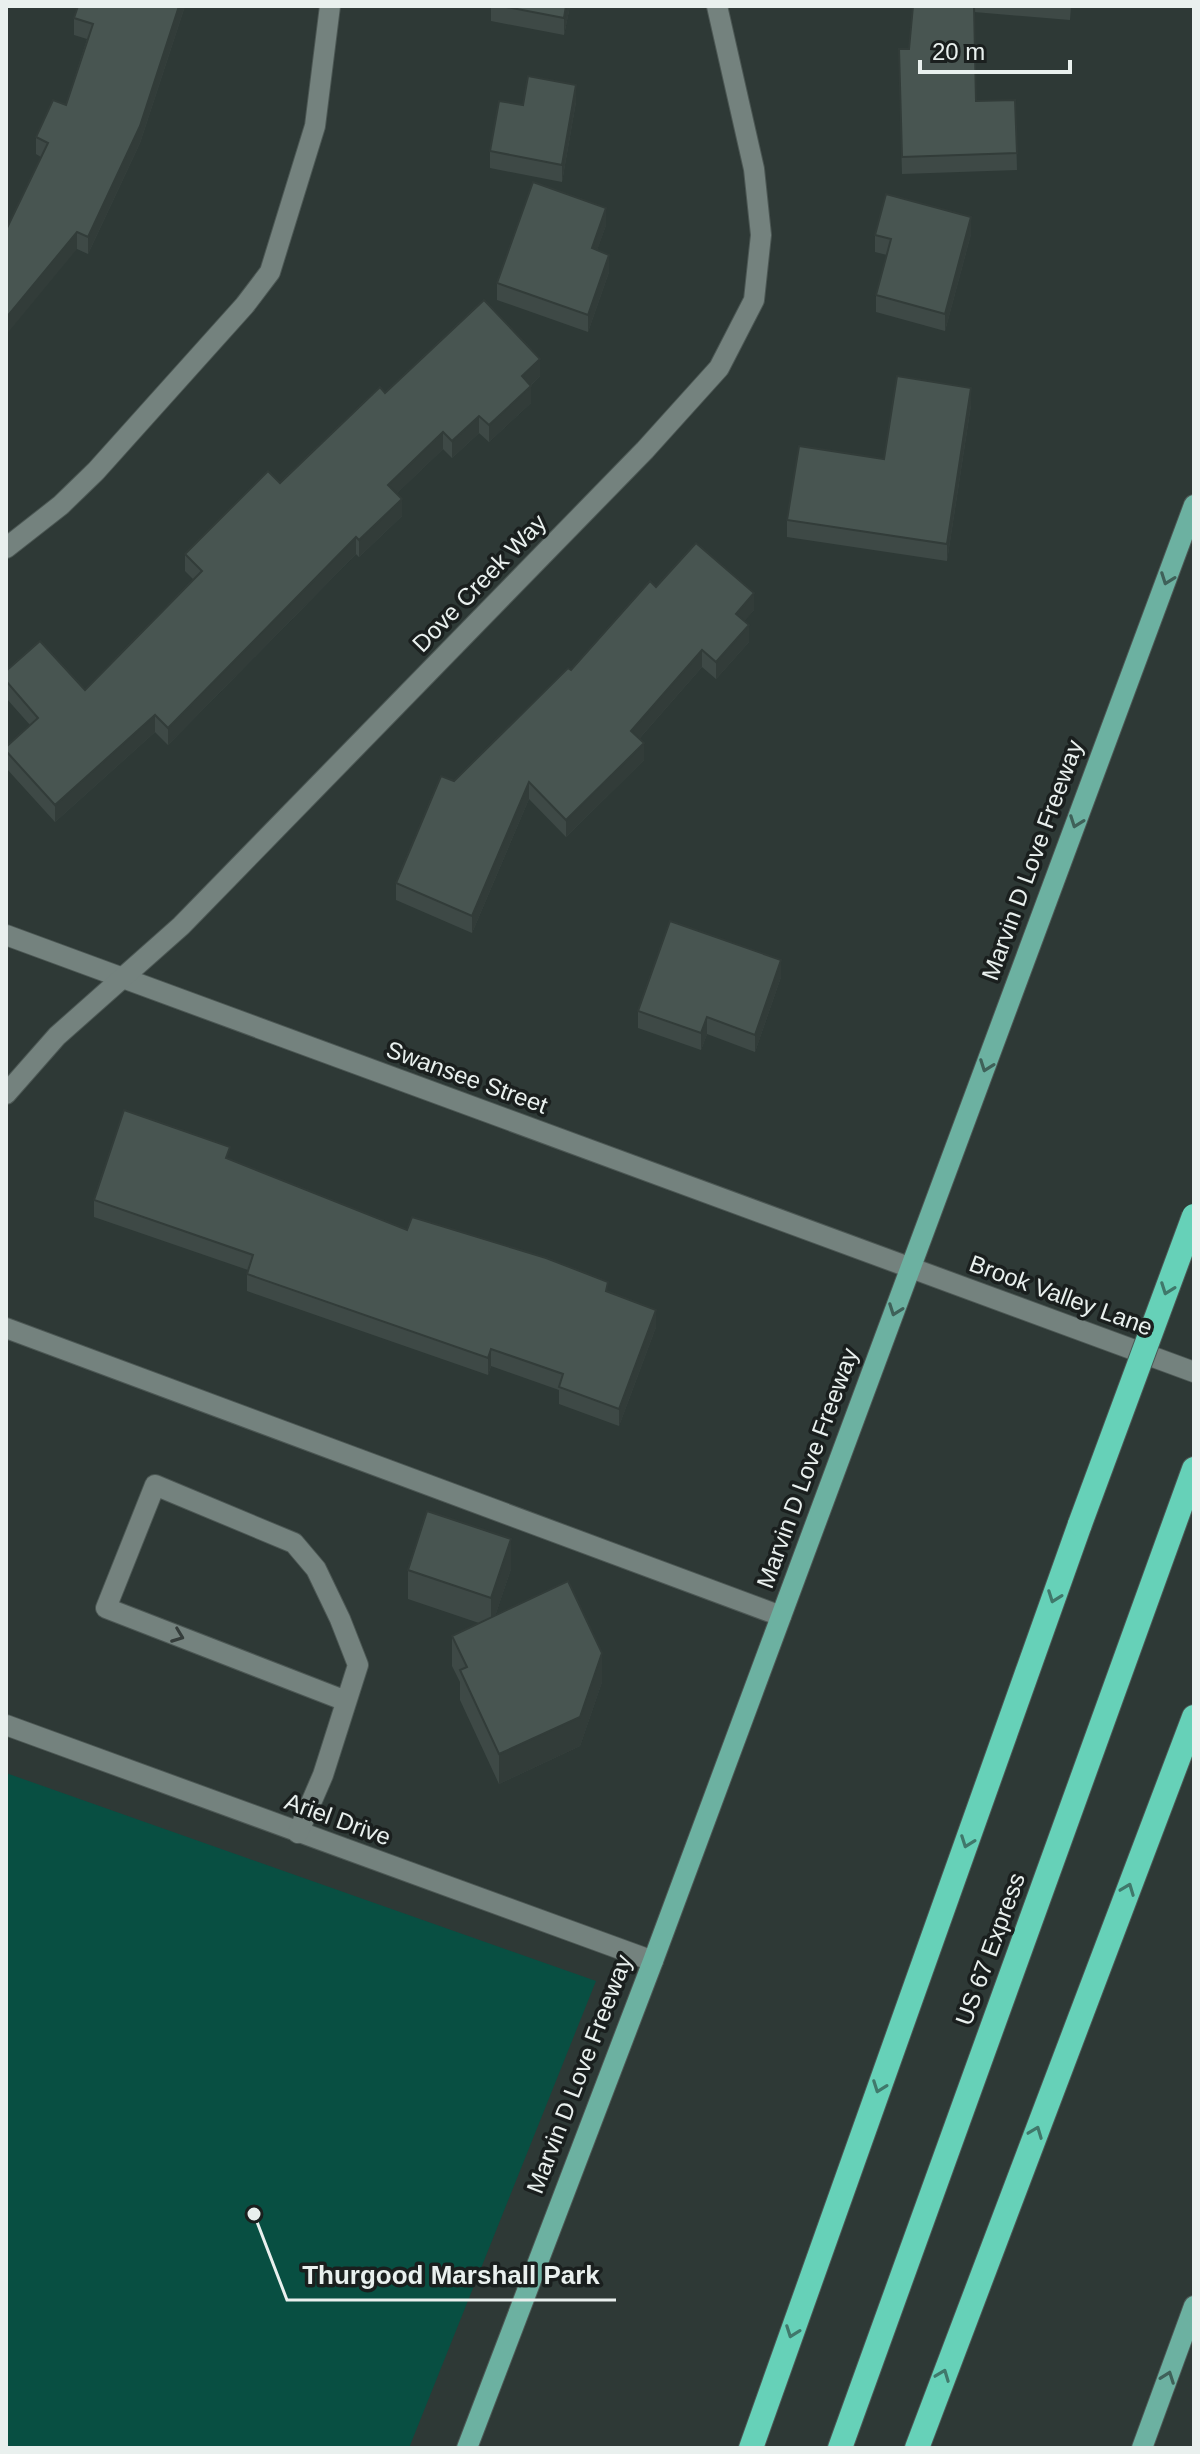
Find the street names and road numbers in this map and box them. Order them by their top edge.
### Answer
street label: Dove Creek Way [407,509,551,657]
street label: Marvin D Love Freeway [976,736,1088,984]
street label: Swansee Street [383,1035,552,1119]
street label: Brook Valley Lane [966,1249,1156,1341]
street label: Marvin D Love Freeway [751,1344,863,1592]
street label: Ariel Drive [281,1787,395,1851]
street label: US 67 Express [950,1869,1030,2029]
street label: Marvin D Love Freeway [521,1951,637,2197]

